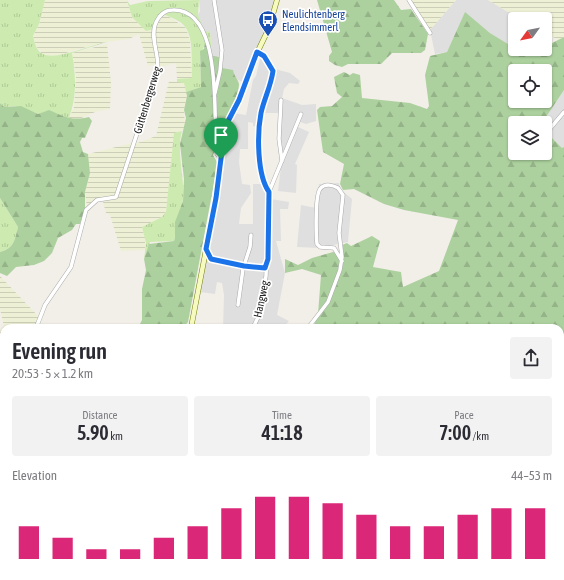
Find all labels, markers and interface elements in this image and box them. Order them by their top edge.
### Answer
place label: Neulichtenberg Elendsimmerl [282,8,345,33]
bus stop icon: Neulichtenberg Elendsimmerl [257,9,279,37]
north arrow [508,12,552,56]
map controls [508,12,552,160]
button: locate [508,64,552,108]
street label: Güttenbergerweg [131,65,163,135]
button: layers [508,116,552,160]
pin [204,118,238,159]
icon: arrive [210,124,232,146]
street label: Hangweg [251,279,271,319]
button: share [510,337,552,379]
text: Evening run [12,338,107,364]
text: 20:53 · 5 × 1.2 km [12,366,93,381]
text: Distance [82,409,118,421]
text: Time [272,409,292,421]
text: Pace [454,409,474,421]
text: 5.90 [77,421,109,444]
text: 41:18 [261,421,303,444]
text: 7:00 [439,421,471,444]
text: km [109,430,123,442]
text: /km [471,430,489,442]
text: Elevation [12,468,57,483]
text: 44–53 m [511,468,552,483]

